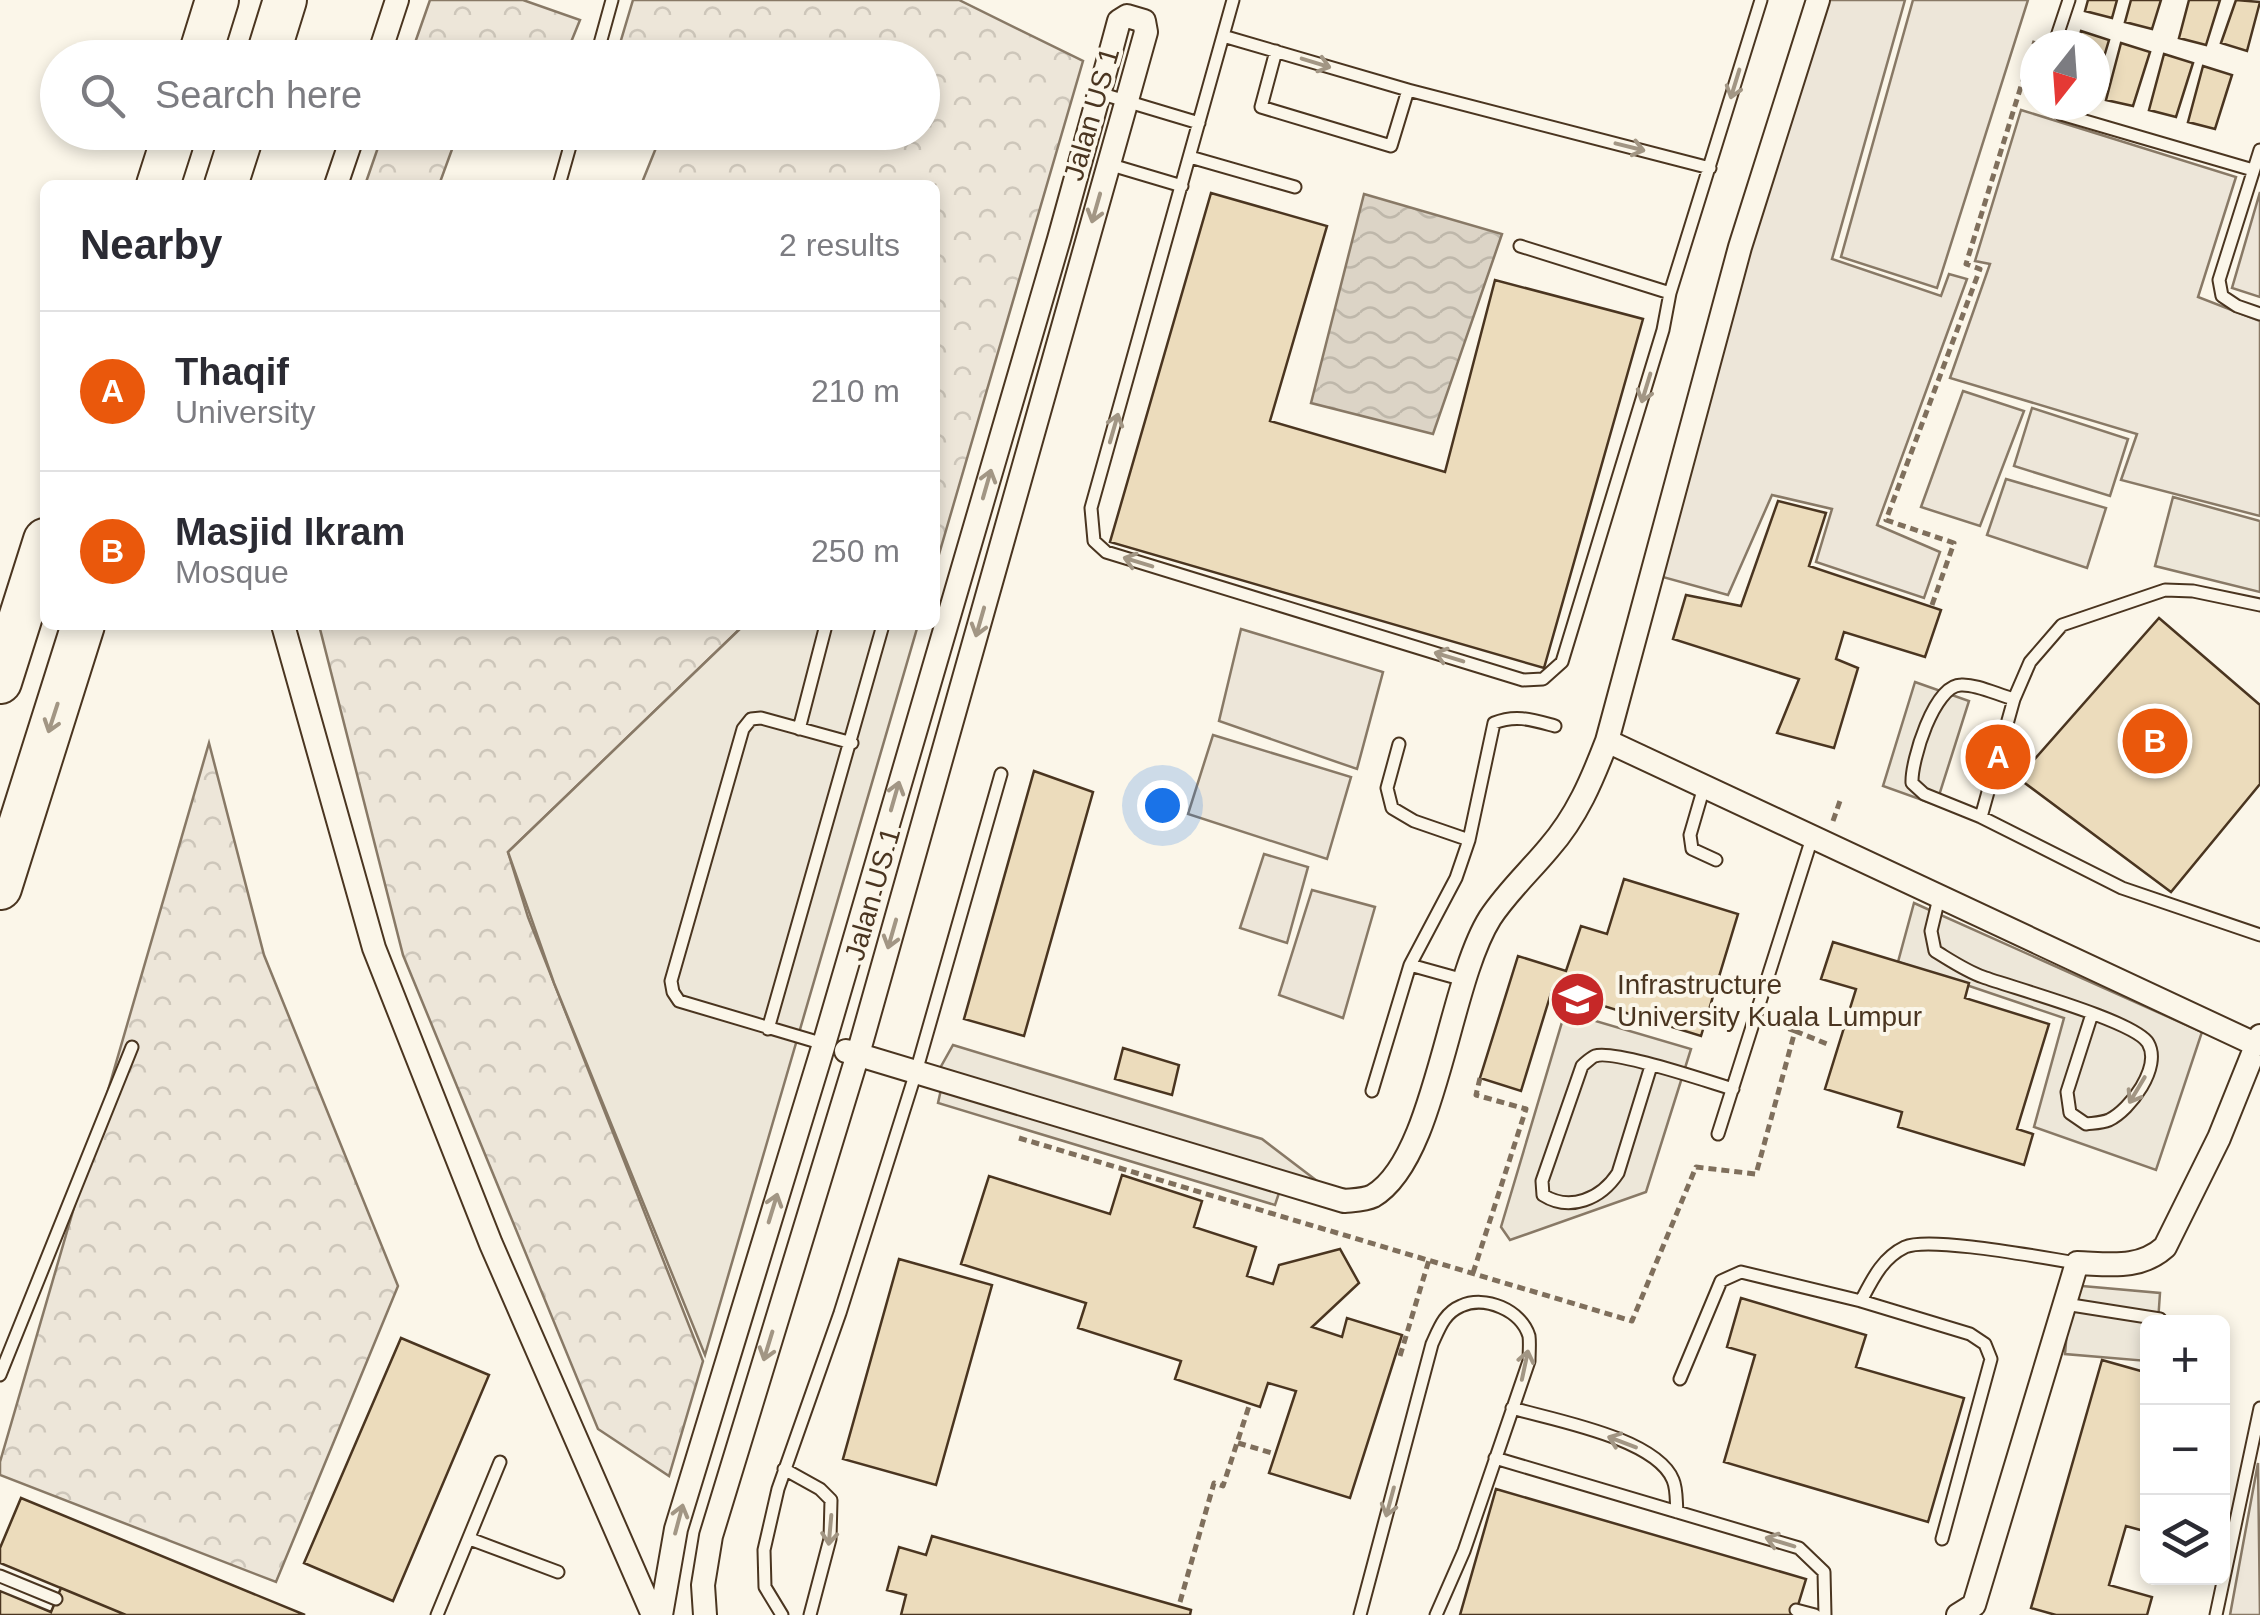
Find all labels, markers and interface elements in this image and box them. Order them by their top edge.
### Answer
north arrow [2020,30,2110,120]
search box [40,40,940,150]
street label: Jalan US 1 [1058,44,1125,184]
one-way arrow [1300,55,1332,73]
icon: search [75,68,130,123]
one-way arrow [1725,68,1743,99]
text: Search here [155,74,362,116]
one-way arrow [1614,138,1645,157]
one-way arrow [1086,192,1104,223]
text: Nearby [80,221,222,268]
text: 2 results [779,227,900,263]
text: Thaqif [175,351,289,393]
one-way arrow [1636,371,1654,403]
text: A [101,373,124,409]
text: 210 m [811,373,900,409]
text: University [175,394,315,430]
one-way arrow [1105,413,1124,444]
one-way arrow [979,469,997,500]
text: Masjid Ikram [175,511,405,553]
text: B [101,533,124,569]
text: 250 m [811,533,900,569]
one-way arrow [1123,551,1155,569]
text: Mosque [175,554,289,590]
one-way arrow [970,605,988,637]
one-way arrow [1434,647,1465,665]
one-way arrow [43,701,61,733]
pin: B [2122,704,2188,778]
pin: A [1966,720,2030,794]
your location [1137,780,1188,831]
one-way arrow [887,781,906,812]
street label: Jalan US 1 [839,824,906,964]
one-way arrow [882,918,900,950]
place label: Infrastructure University Kuala Lumpur [1617,969,1922,1032]
school or university icon: Infrastructure University Kuala Lumpur [1548,970,1608,1030]
one-way arrow [2127,1075,2147,1104]
one-way arrow [765,1193,783,1225]
map controls [2140,1315,2230,1585]
button: + [2140,1315,2230,1405]
one-way arrow [757,1330,775,1361]
one-way arrow [1517,1350,1535,1382]
button: − [2140,1405,2230,1495]
one-way arrow [1607,1432,1638,1450]
one-way arrow [1380,1486,1398,1517]
button: layers [2140,1495,2230,1585]
one-way arrow [671,1504,689,1535]
one-way arrow [820,1513,839,1546]
one-way arrow [1764,1532,1796,1550]

